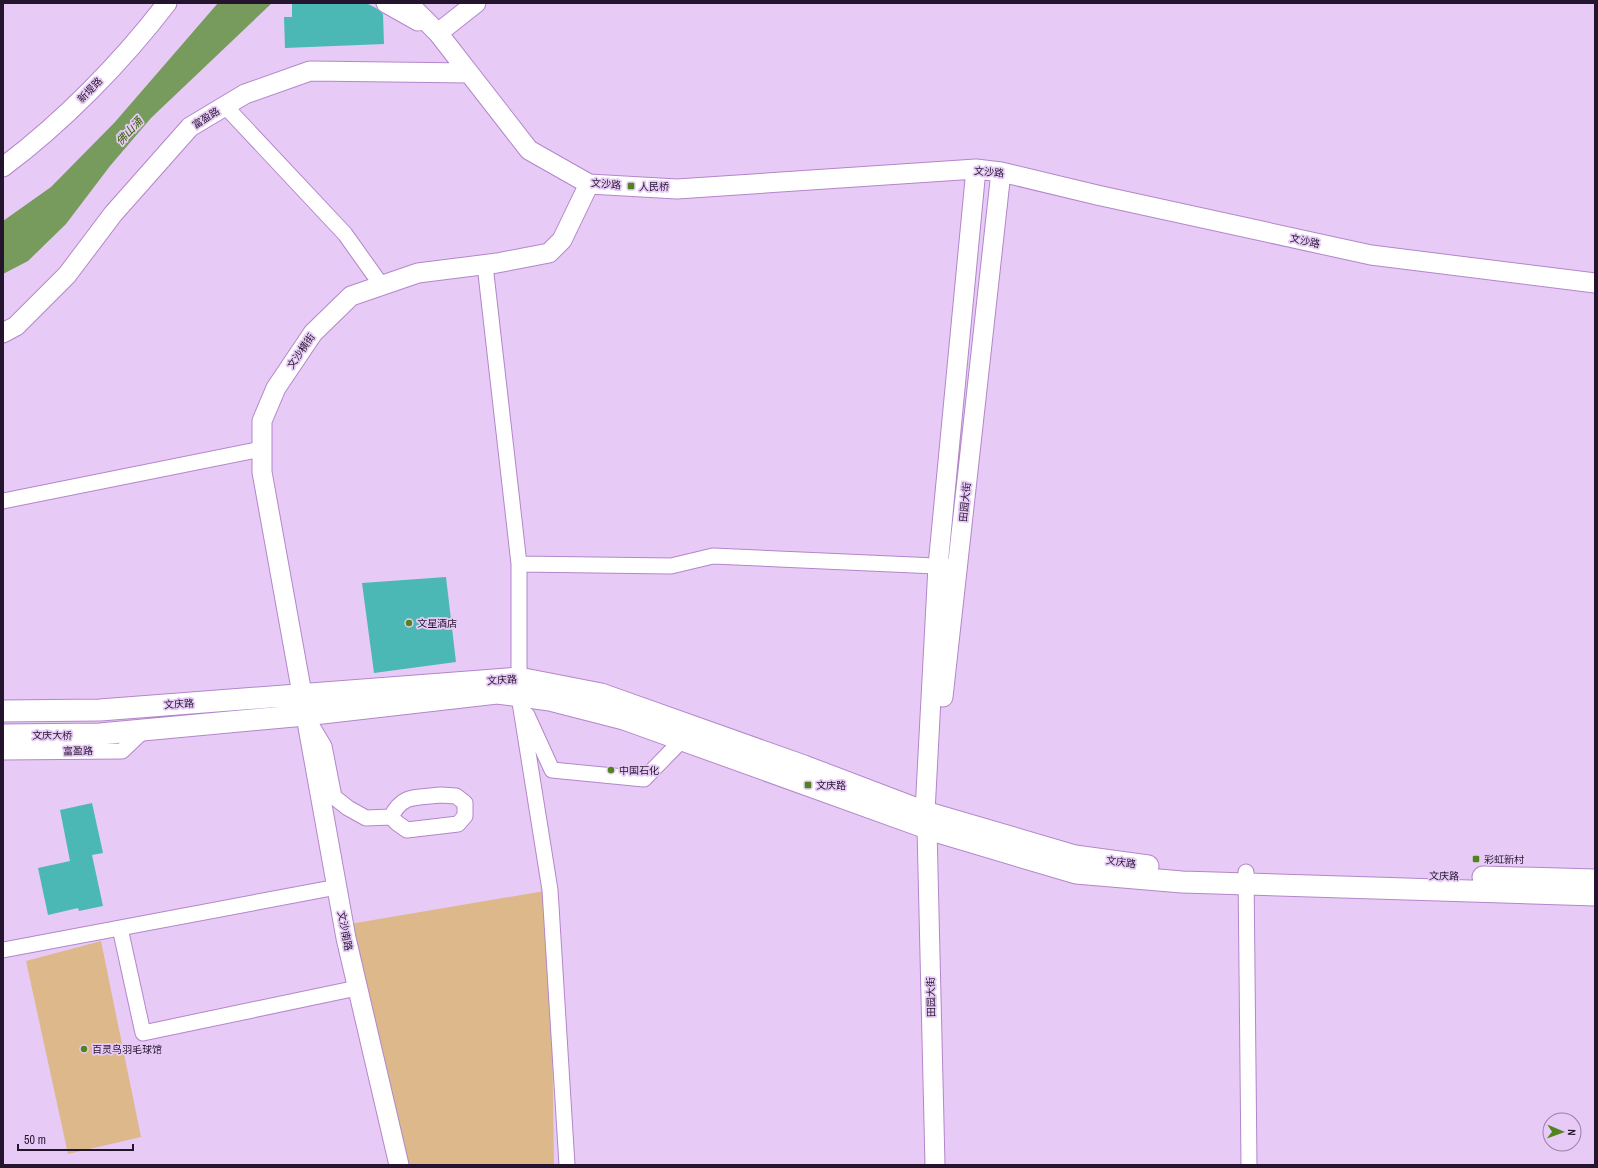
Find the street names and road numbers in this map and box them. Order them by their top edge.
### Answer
street label: 新堤路 [75,75,105,105]
street label: 富盈路 [190,105,222,131]
street label: 文沙路 [973,164,1005,180]
street label: 文沙路 [590,176,622,192]
street label: 文沙路 [1289,232,1321,250]
street label: 文沙横街 [284,331,318,371]
street label: 田园大街 [956,481,974,523]
street label: 文庆路 [487,672,517,688]
street label: 文庆路 [164,696,194,712]
street label: 文庆大桥 [32,729,72,742]
street label: 富盈路 [63,744,93,758]
street label: 文庆路 [1105,853,1137,871]
street label: 文庆路 [1429,869,1459,883]
street label: 文沙南路 [335,910,355,952]
street label: 田园大街 [924,977,938,1017]

